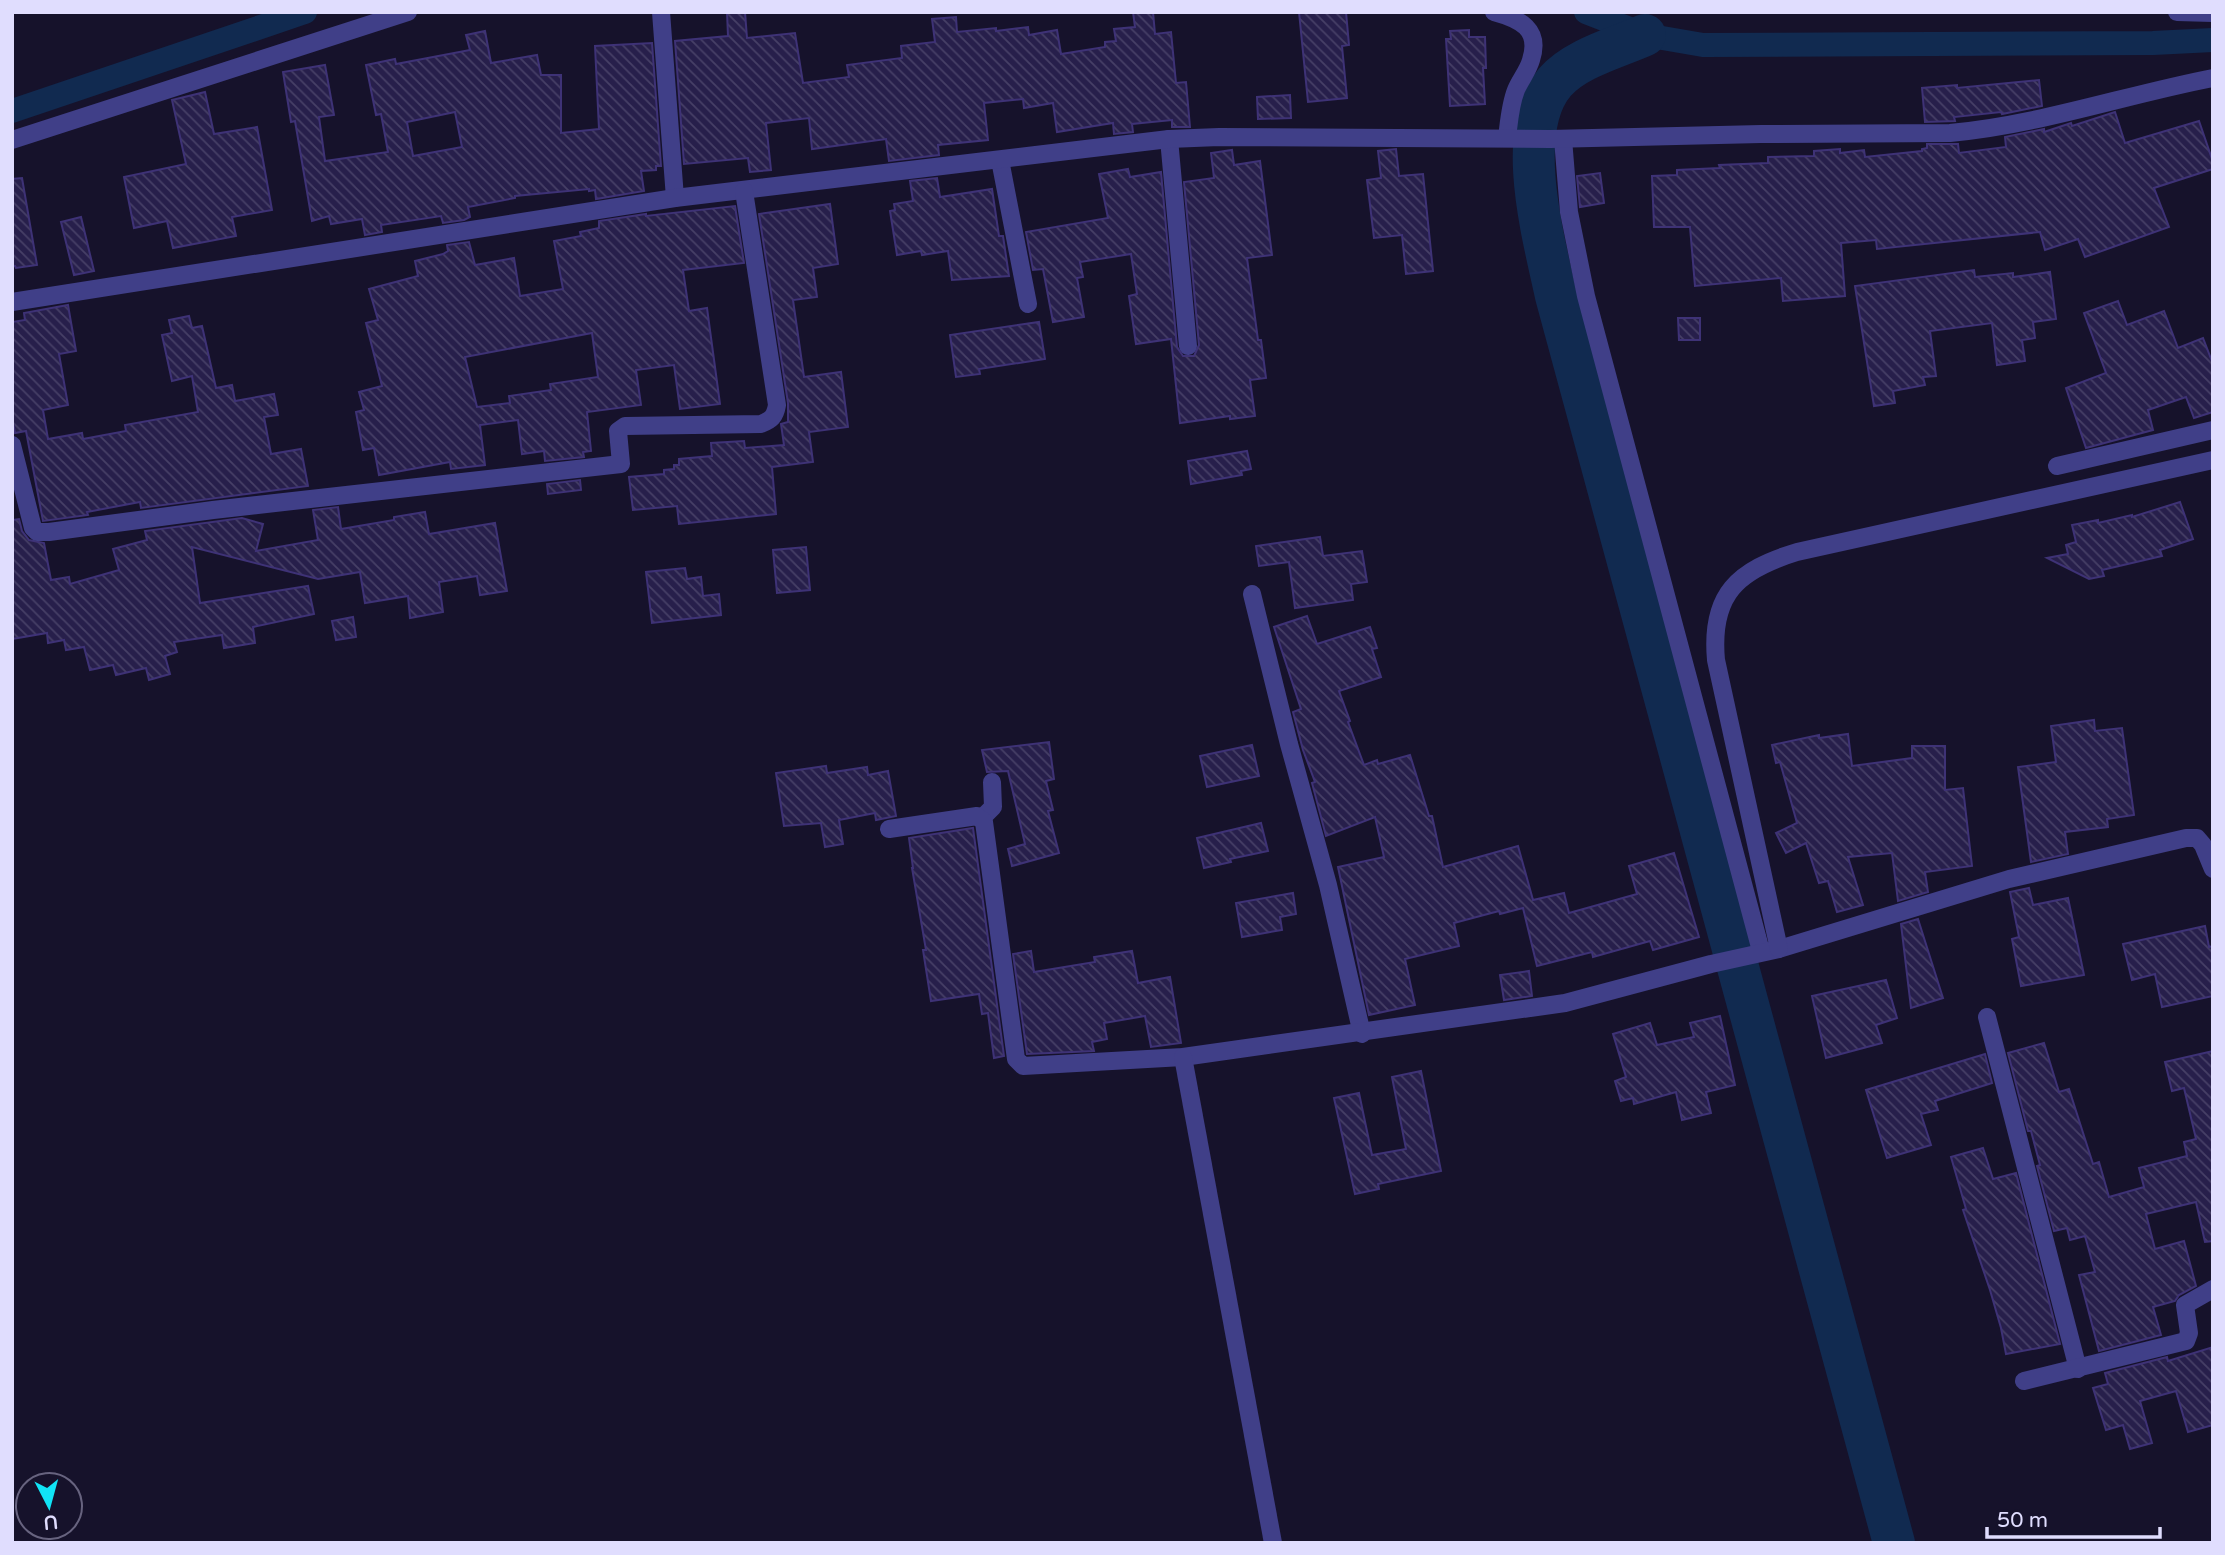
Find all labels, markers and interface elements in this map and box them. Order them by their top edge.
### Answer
north arrow [14,1471,84,1541]
scale bar [1987,1496,2160,1540]
text: 50 m [1997,1508,2048,1533]
text: U [42,1510,59,1534]

